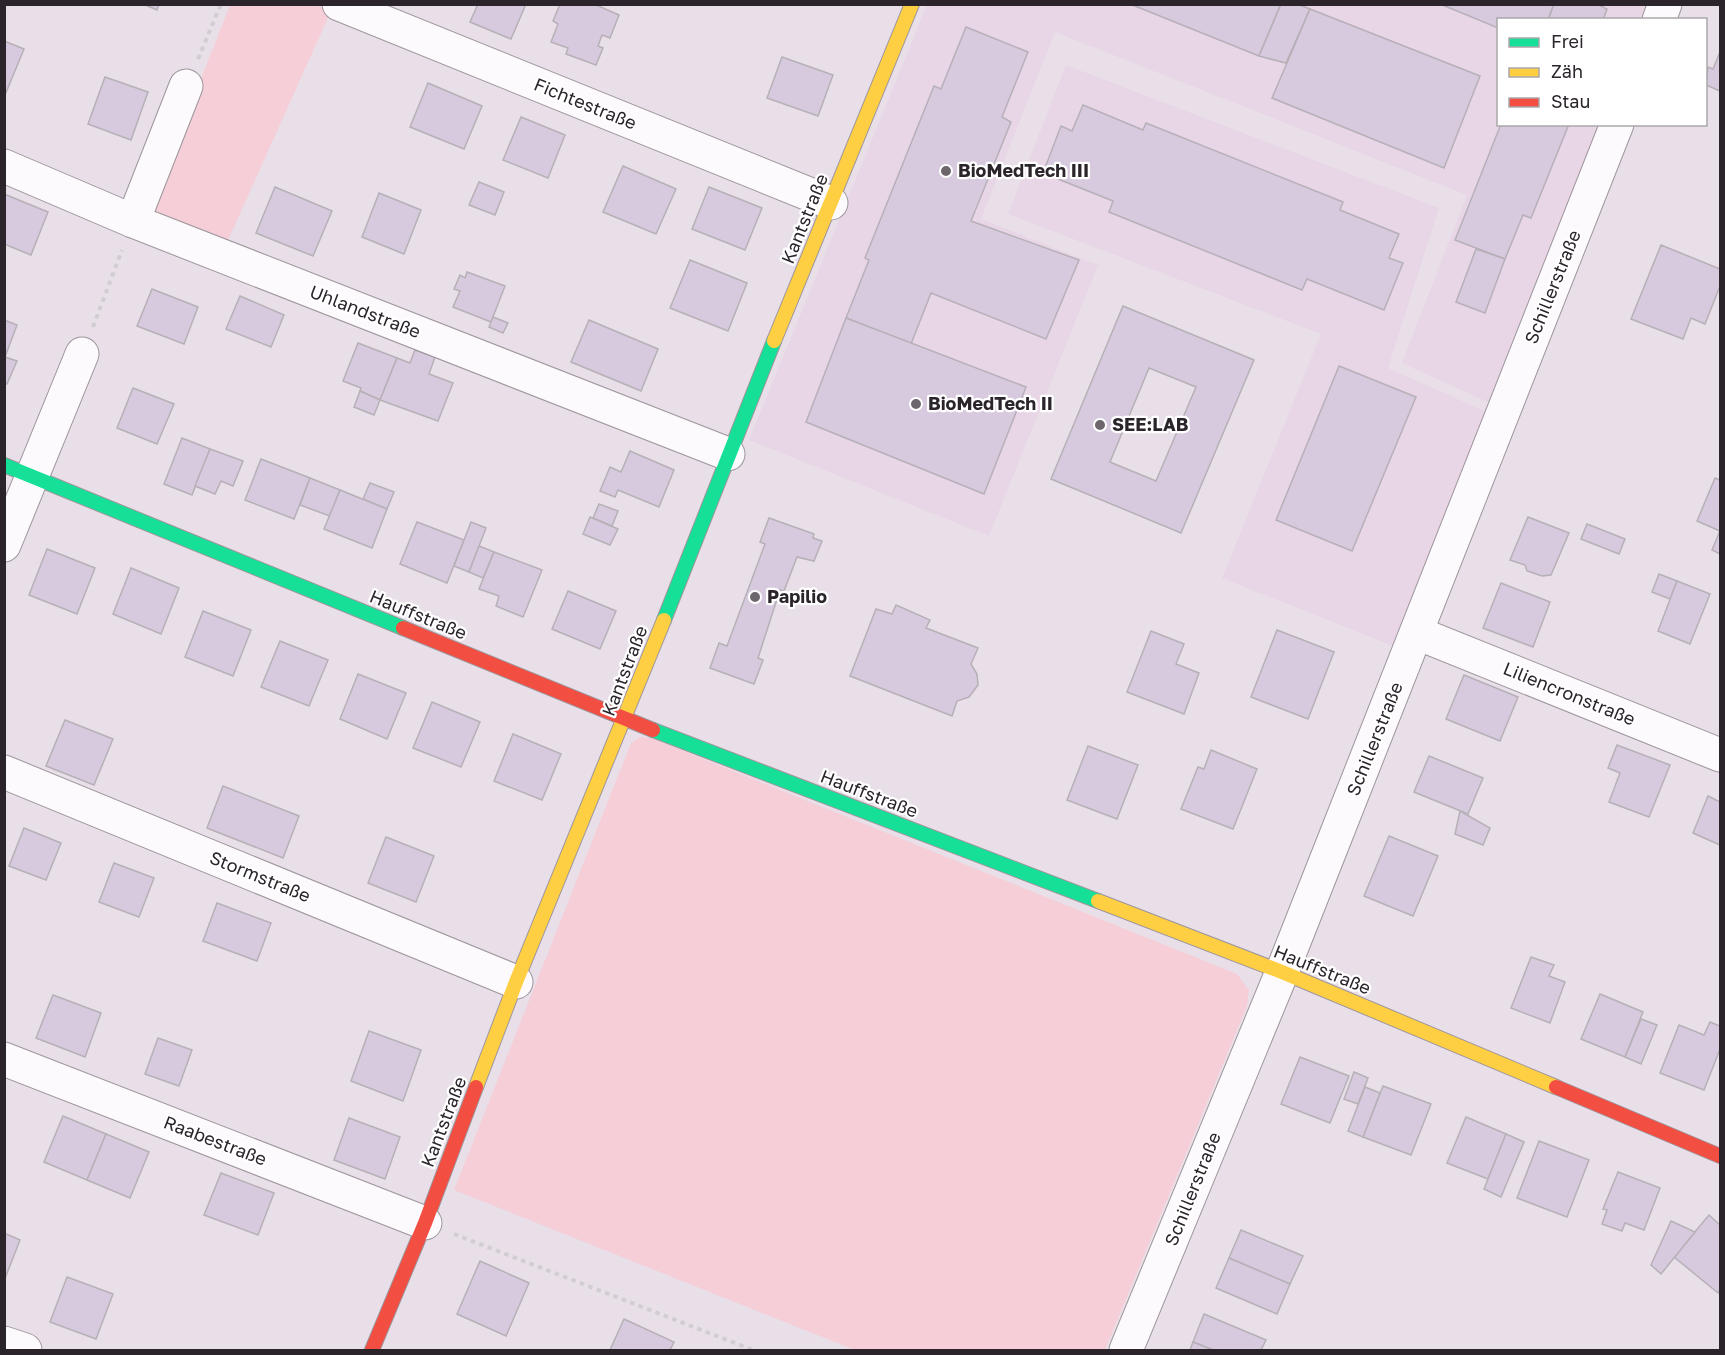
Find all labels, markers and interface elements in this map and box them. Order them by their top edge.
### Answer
legend [1497,18,1707,126]
text: Frei [1551,30,1584,52]
text: Zäh [1551,60,1583,82]
street label: Fichtestraße [531,73,640,134]
text: Stau [1551,90,1590,112]
place label: BioMedTech III [958,159,1089,181]
marker: BioMedTech III [939,164,953,178]
street label: Kantstraße [776,170,832,267]
street label: Schillerstraße [1519,227,1585,347]
street label: Uhlandstraße [307,280,424,342]
place label: BioMedTech II [928,392,1053,414]
marker: BioMedTech II [909,397,923,411]
place label: SEE:LAB [1112,413,1189,435]
marker: SEE:LAB [1093,418,1107,432]
street label: Hauffstraße [367,585,470,644]
place label: Papilio [767,585,827,607]
marker: Papilio [748,590,762,604]
street label: Kantstraße [597,622,651,719]
street label: Liliencronstraße [1500,657,1639,730]
street label: Schillerstraße [1341,679,1407,799]
street label: Hauffstraße [817,764,921,822]
street label: Stormstraße [207,846,314,906]
street label: Hauffstraße [1271,940,1374,999]
street label: Kantstraße [416,1073,470,1170]
street label: Raabestraße [161,1110,270,1170]
street label: Schillerstraße [1159,1129,1225,1249]

